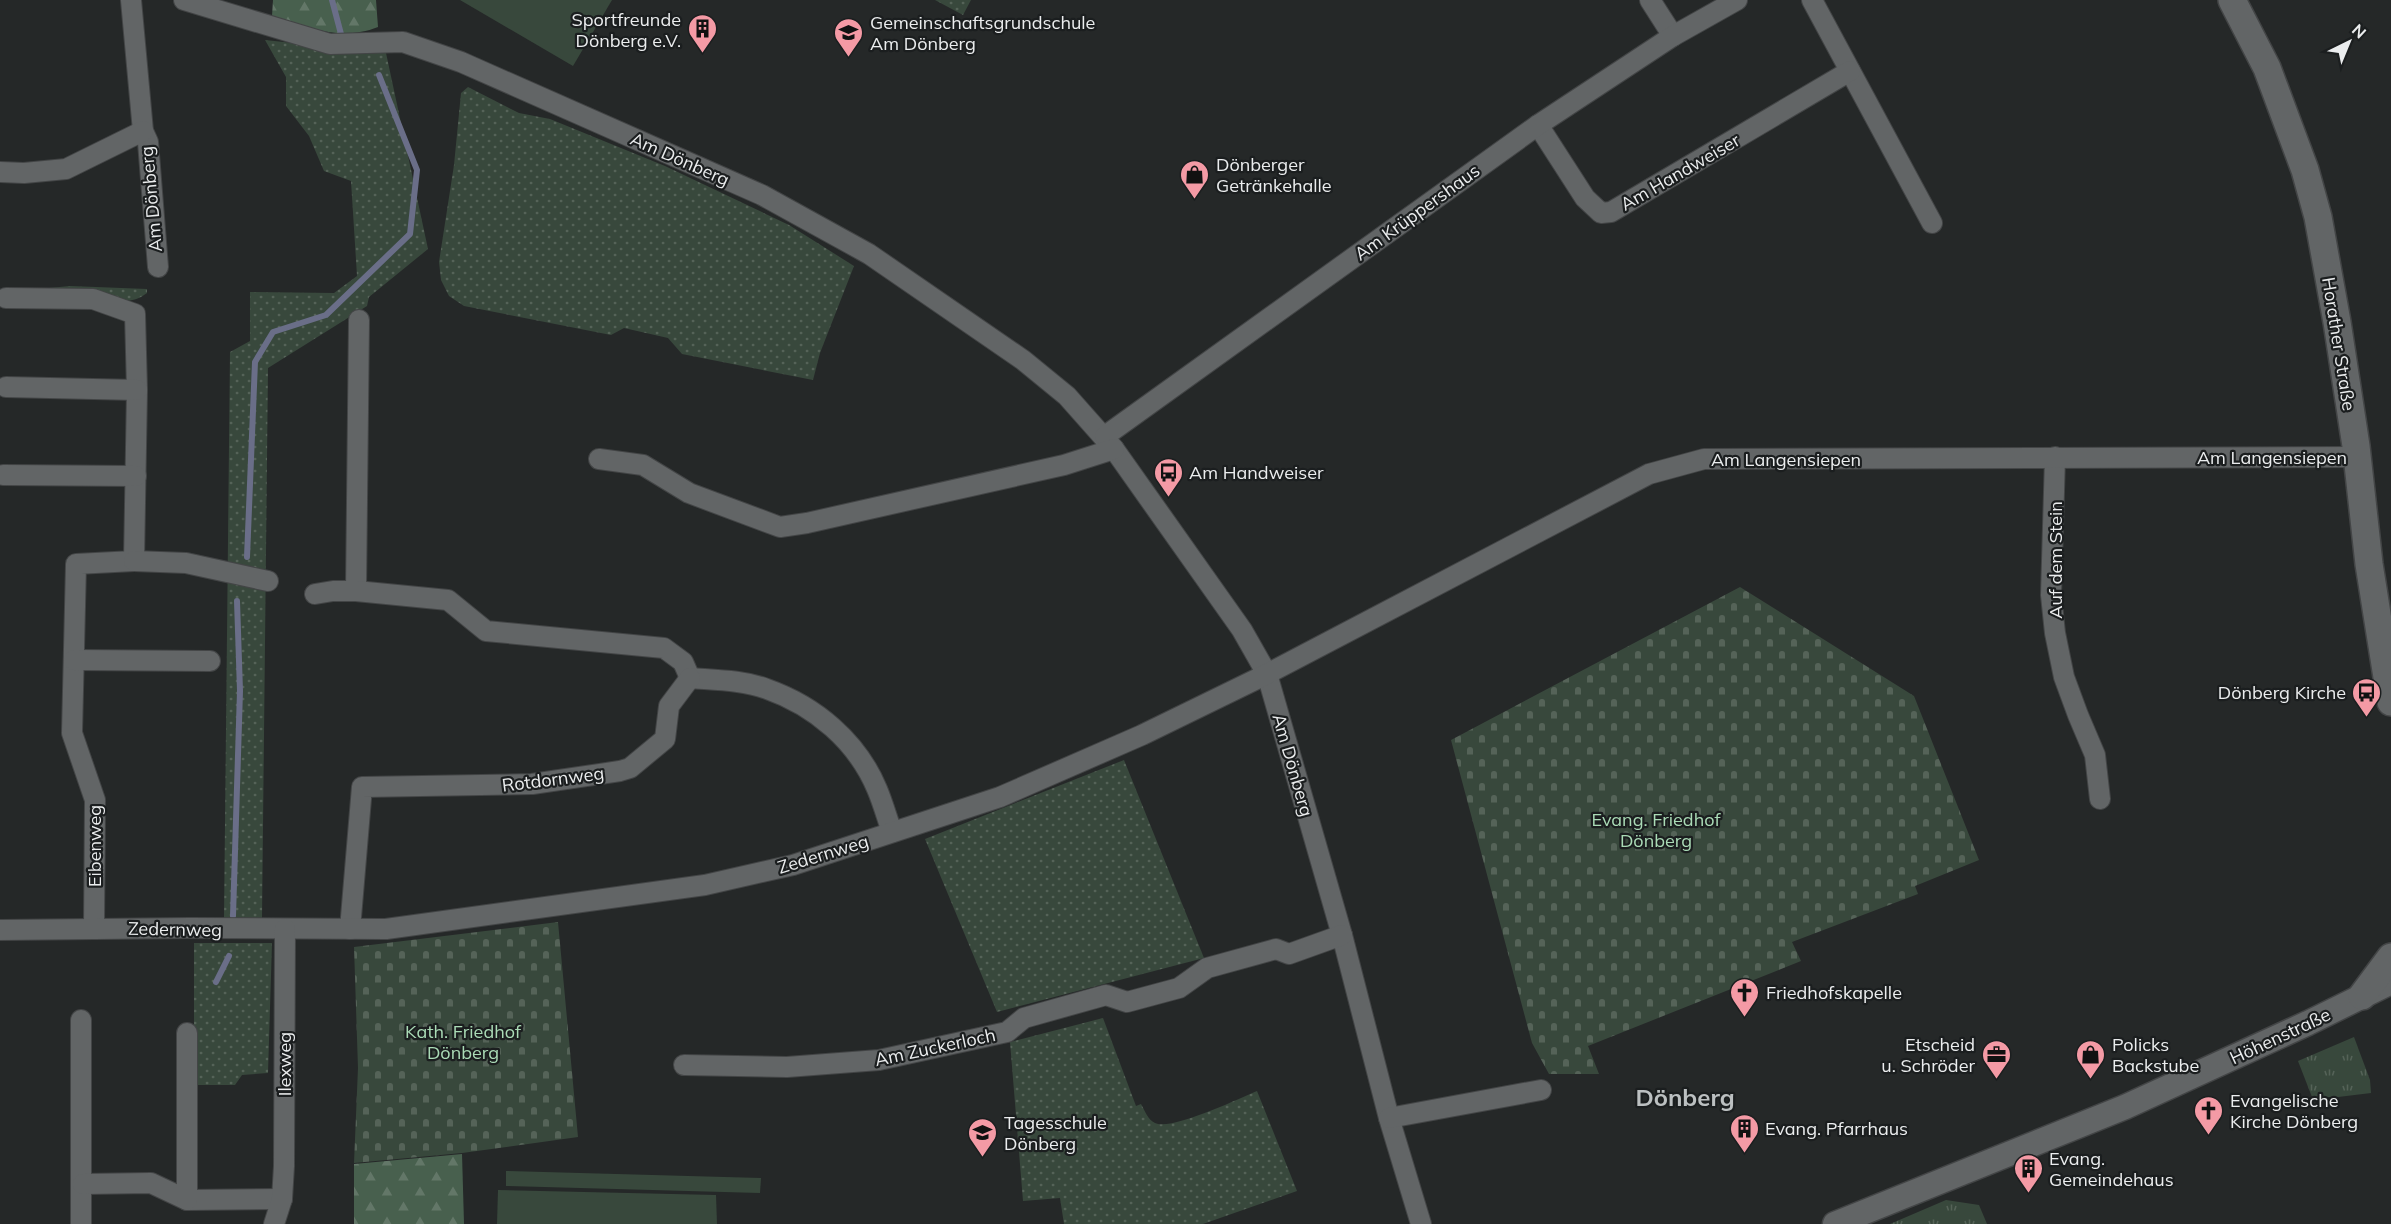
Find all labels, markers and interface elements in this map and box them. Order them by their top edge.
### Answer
place label: Sportfreunde Dönberg e.V. [572,8,681,52]
place label: Gemeinschaftsgrundschule Am Dönberg [870,11,1095,55]
north arrow [2319,12,2379,72]
building icon: Sportfreunde Dönberg e.V. [686,13,718,55]
school or university icon: Gemeinschaftsgrundschule Am Dönberg [833,16,865,58]
text: N [2348,20,2370,42]
street label: Am Dönberg [627,127,733,191]
street label: Am Handweiser [1616,128,1744,216]
street label: Am Dönberg [135,145,167,253]
place label: Dönberger Getränkehalle [1216,153,1332,197]
shop icon: Dönberger Getränkehalle [1179,158,1211,200]
street label: Am Krüppershaus [1350,159,1484,265]
street label: Horather Straße [2317,275,2361,413]
street label: Am Langensiepen [2197,446,2347,469]
street label: Am Langensiepen [1711,448,1861,471]
bus stop icon: Am Handweiser [1152,456,1184,498]
place label: Am Handweiser [1189,461,1324,484]
street label: Auf dem Stein [2044,501,2067,619]
bus stop icon: Dönberg Kirche [2351,676,2383,718]
place label: Dönberg Kirche [2218,681,2346,704]
street label: Am Dönberg [1267,711,1319,819]
street label: Rotdornweg [501,761,605,797]
street label: Eibenweg [83,805,106,887]
park label: Evang. Friedhof Dönberg [1592,808,1721,852]
street label: Zedernweg [775,829,871,879]
street label: Zedernweg [128,917,222,941]
church icon: Friedhofskapelle [1729,976,1761,1018]
place label: Friedhofskapelle [1766,981,1902,1004]
street label: Höhenstraße [2226,1003,2334,1069]
park label: Kath. Friedhof Dönberg [405,1020,522,1064]
street label: Am Zuckerloch [872,1023,998,1071]
street label: Ilexweg [273,1032,296,1096]
place label: Etscheid u. Schröder [1881,1033,1975,1077]
place label: Policks Backstube [2112,1033,2199,1077]
office icon: Etscheid u. Schröder [1980,1038,2012,1080]
shop icon: Policks Backstube [2075,1038,2107,1080]
district label: Dönberg [1635,1082,1735,1112]
place label: Evangelische Kirche Dönberg [2230,1089,2358,1133]
church icon: Evangelische Kirche Dönberg [2193,1094,2225,1136]
place label: Tagesschule Dönberg [1004,1111,1107,1155]
building icon: Evang. Pfarrhaus [1728,1112,1760,1154]
school or university icon: Tagesschule Dönberg [967,1116,999,1158]
place label: Evang. Pfarrhaus [1765,1117,1908,1140]
place label: Evang. Gemeindehaus [2049,1147,2174,1191]
building icon: Evang. Gemeindehaus [2012,1152,2044,1194]

